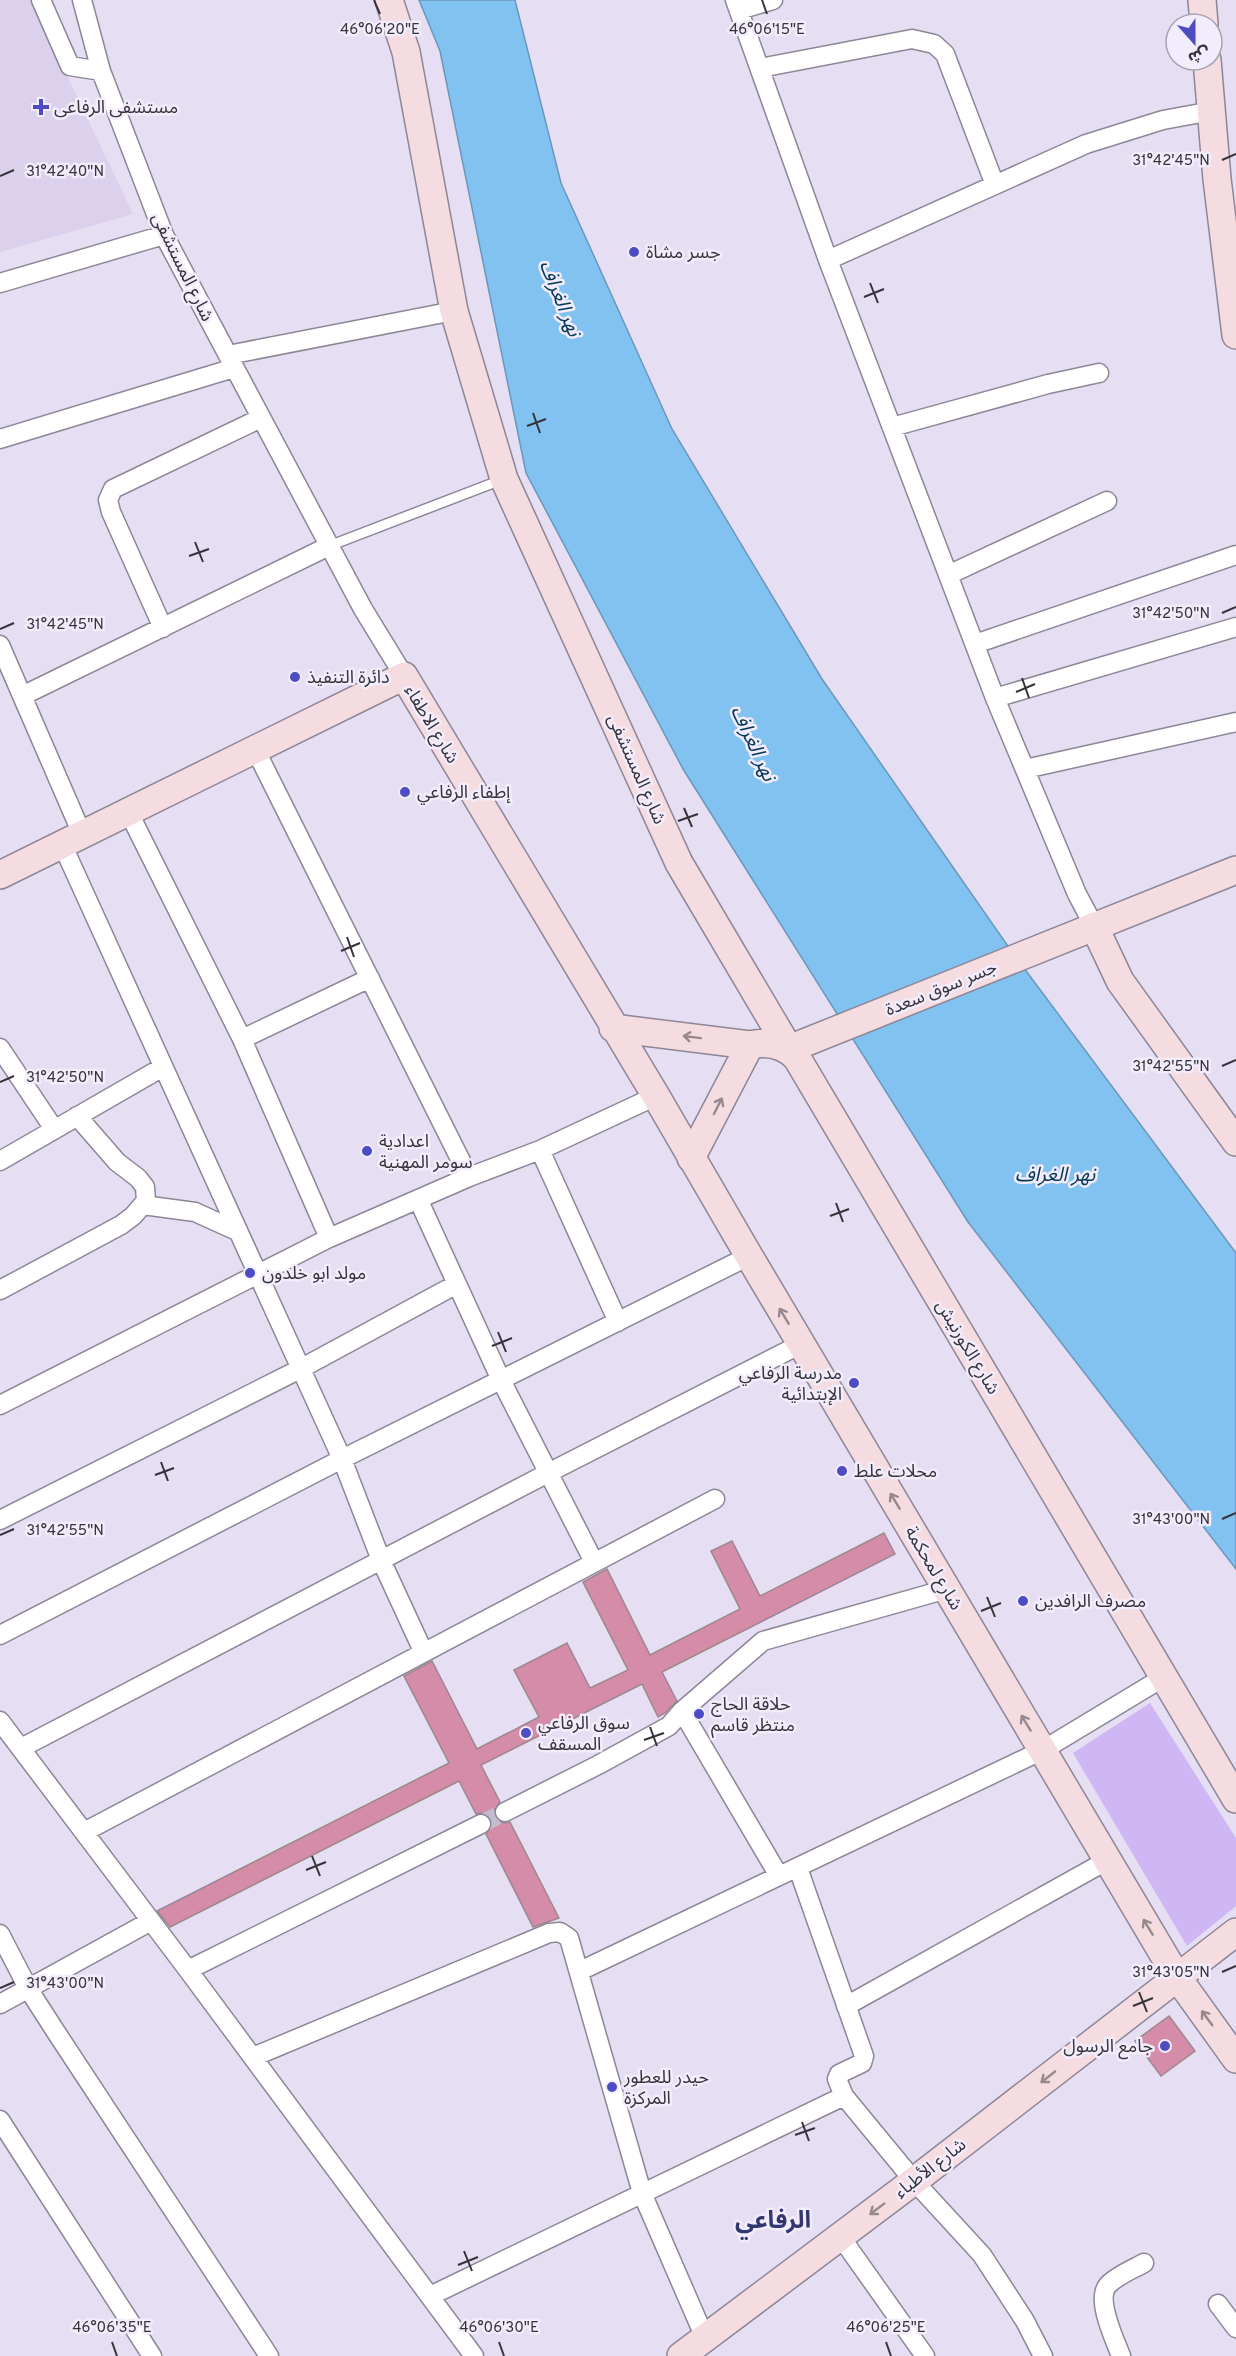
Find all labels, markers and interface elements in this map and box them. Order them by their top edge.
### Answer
north arrow [1164,12,1224,72]
text: 46°06'20"E [340,21,420,40]
text: 46°06'15"E [729,21,805,40]
text: ش [1185,41,1212,67]
place label: مستشفی الرفاعی [54,97,178,120]
marker: مستشفی الرفاعی [32,98,50,116]
text: 31°42'45"N [1132,152,1210,171]
text: 31°42'40"N [26,163,104,182]
street label: شارع المستشفى [145,210,218,326]
place label: جسر مشاة [646,242,721,265]
marker: جسر مشاة [627,245,641,259]
water label: نهر الغراف [532,257,587,342]
text: 31°42'50"N [1132,605,1210,624]
text: 31°42'45"N [26,616,104,635]
place label: دائرة التنفيذ [307,667,390,690]
marker: دائرة التنفيذ [288,670,302,684]
street label: شارع الاطفاء [397,681,463,769]
water label: نهر الغراف [723,702,782,787]
street label: شارع المستشفى [600,711,670,829]
place label: إطفاء الرفاعي [417,782,511,805]
marker: إطفاء الرفاعي [398,785,412,799]
street label: جسر سوق سعدة [882,957,1001,1022]
one-way arrow [682,1032,702,1043]
text: 31°42'55"N [1132,1058,1210,1077]
text: 31°42'50"N [26,1069,104,1088]
one-way arrow [713,1098,724,1116]
place label: اعدادية سومر المهنية [379,1131,473,1175]
marker: اعدادية سومر المهنية [360,1144,374,1158]
water label: نهر الغراف [1015,1163,1097,1189]
place label: مولد ابو خلدون [262,1263,366,1286]
marker: مولد ابو خلدون [243,1266,257,1280]
street label: شارع الكورنيش [929,1296,1004,1400]
one-way arrow [778,1308,790,1325]
place label: مدرسة الرفاعي الإبتدائية [739,1363,842,1407]
marker: مدرسة الرفاعي الإبتدائية [847,1376,861,1390]
place label: محلات علط [854,1461,937,1484]
marker: محلات علط [835,1464,849,1478]
one-way arrow [888,1493,900,1510]
text: 31°43'00"N [1132,1511,1210,1530]
text: 31°42'55"N [26,1522,104,1541]
street label: شارع لمحكمة [898,1522,967,1616]
place label: مصرف الرافدين [1035,1591,1146,1614]
marker: مصرف الرافدين [1016,1594,1030,1608]
place label: حلاقة الحاج منتظر قاسم [711,1694,795,1738]
marker: حلاقة الحاج منتظر قاسم [692,1707,706,1721]
place label: سوق الرفاعي المسقف [538,1713,630,1757]
one-way arrow [1020,1715,1032,1732]
marker: سوق الرفاعي المسقف [519,1726,533,1740]
one-way arrow [1141,1919,1153,1936]
text: 31°43'05"N [1132,1964,1210,1983]
text: 31°43'00"N [26,1975,104,1994]
one-way arrow [1201,2010,1213,2026]
place label: جامع الرسول [1063,2036,1153,2060]
marker: جامع الرسول [1158,2039,1172,2053]
place label: حيدر للعطور المركزة [623,2067,709,2111]
one-way arrow [1040,2070,1056,2083]
marker: حيدر للعطور المركزة [605,2080,619,2094]
street label: شارع الأطباء [890,2134,972,2205]
one-way arrow [869,2202,885,2215]
district label: الرفاعي [735,2207,811,2240]
text: 46°06'35"E [72,2319,152,2338]
text: 46°06'30"E [459,2319,539,2338]
text: 46°06'25"E [846,2319,926,2338]

